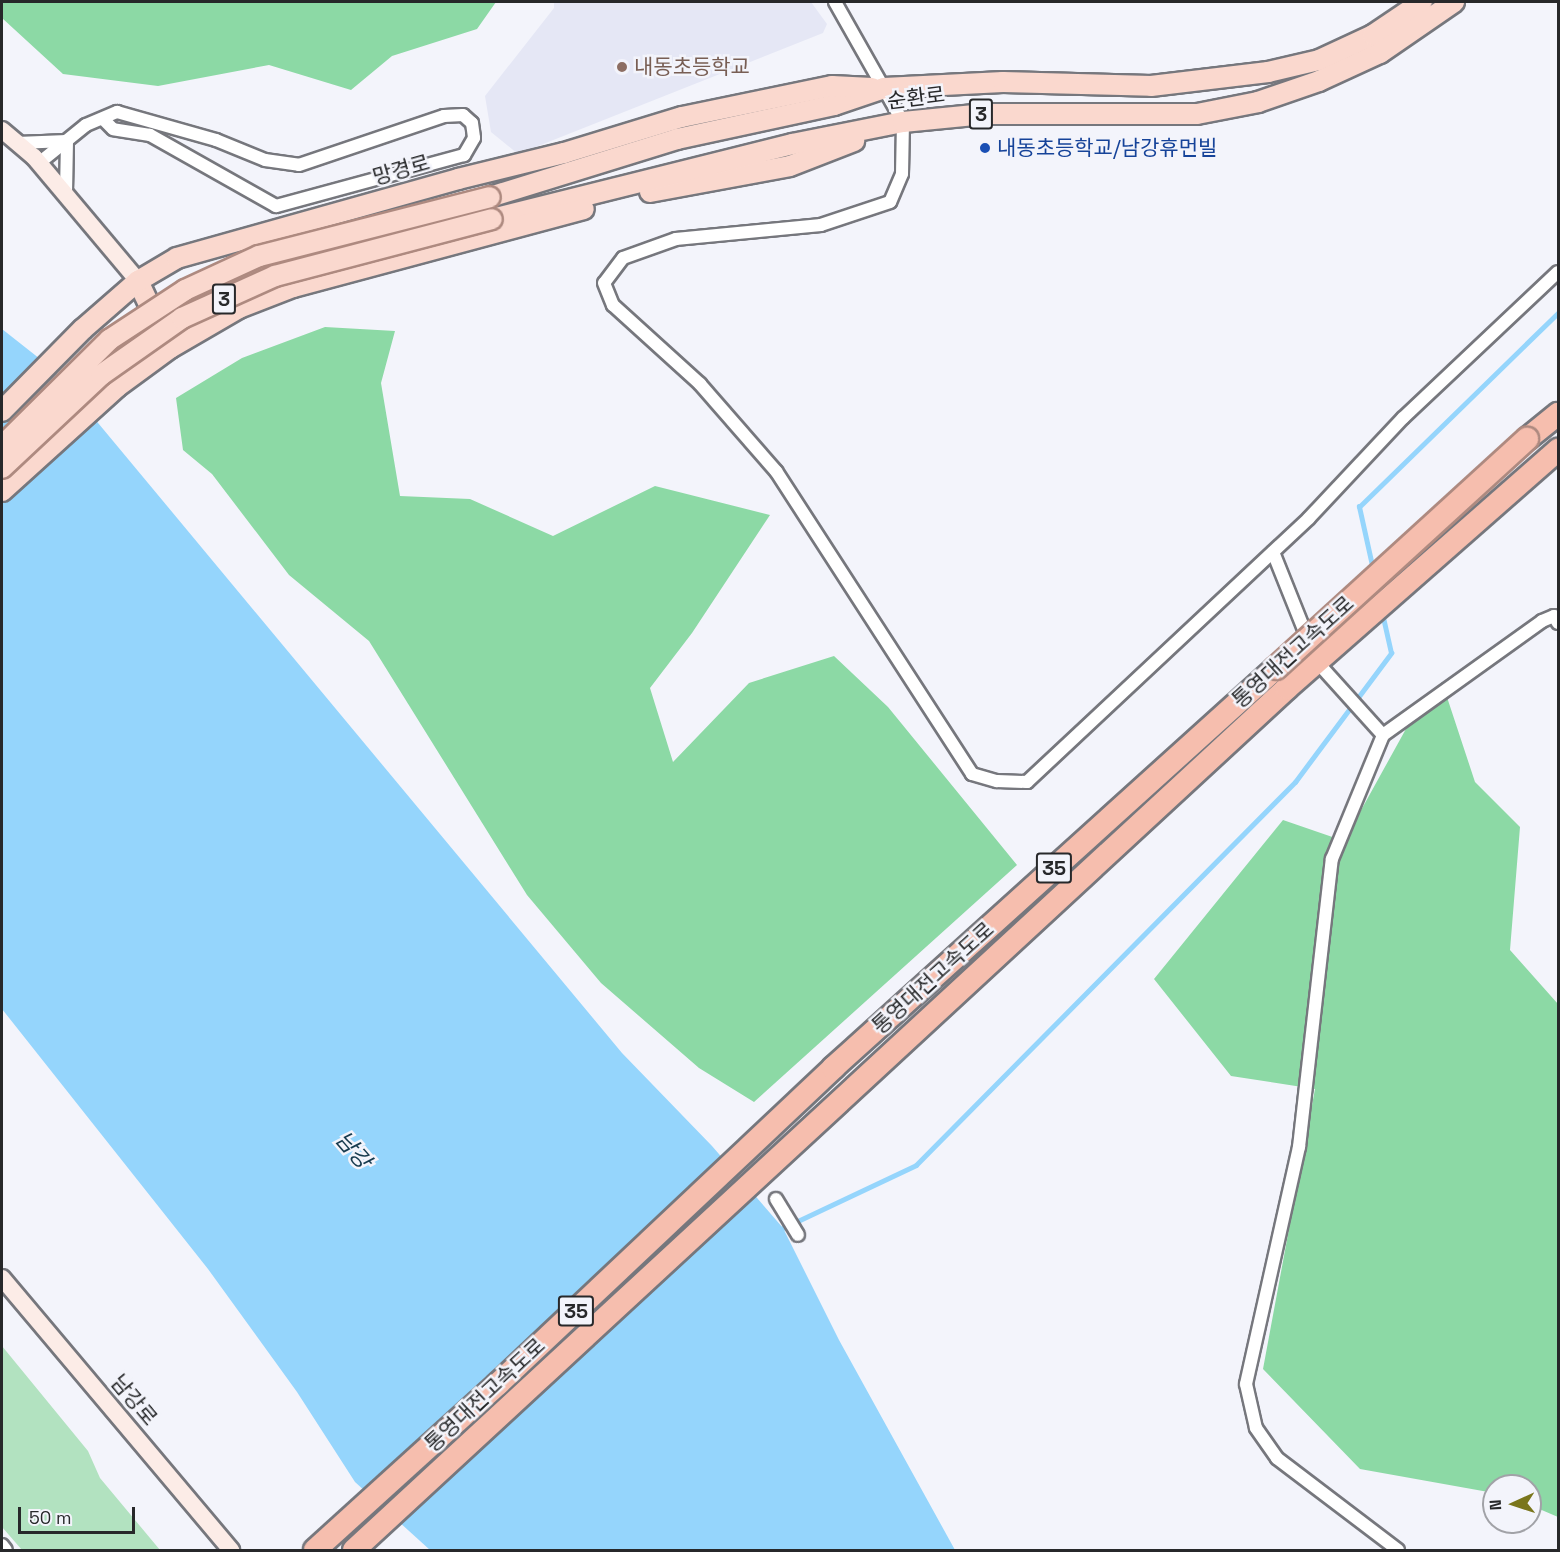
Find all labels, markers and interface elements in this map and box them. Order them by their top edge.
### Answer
place label: 내동초등학교 [634,54,750,80]
marker: 내동초등학교 [615,60,629,74]
street label: 순환로 [886,82,946,114]
road number: 3 [968,97,994,131]
place label: 내동초등학교/남강휴먼빌 [997,135,1217,161]
marker: 내동초등학교/남강휴먼빌 [978,141,992,155]
street label: 망경로 [370,150,432,190]
road number: 3 [210,282,238,316]
street label: 통영대전고속도로 [1227,591,1359,713]
road number: 35 [1034,851,1074,885]
street label: 통영대전고속도로 [867,917,999,1039]
water label: 남강 [330,1126,376,1174]
road number: 35 [556,1294,596,1328]
street label: 통영대전고속도로 [420,1333,550,1457]
street label: 남강로 [106,1370,162,1430]
north arrow [1482,1474,1542,1534]
scale bar [21,1495,138,1533]
text: N [1485,1499,1506,1511]
text: 50 m [29,1506,71,1529]

